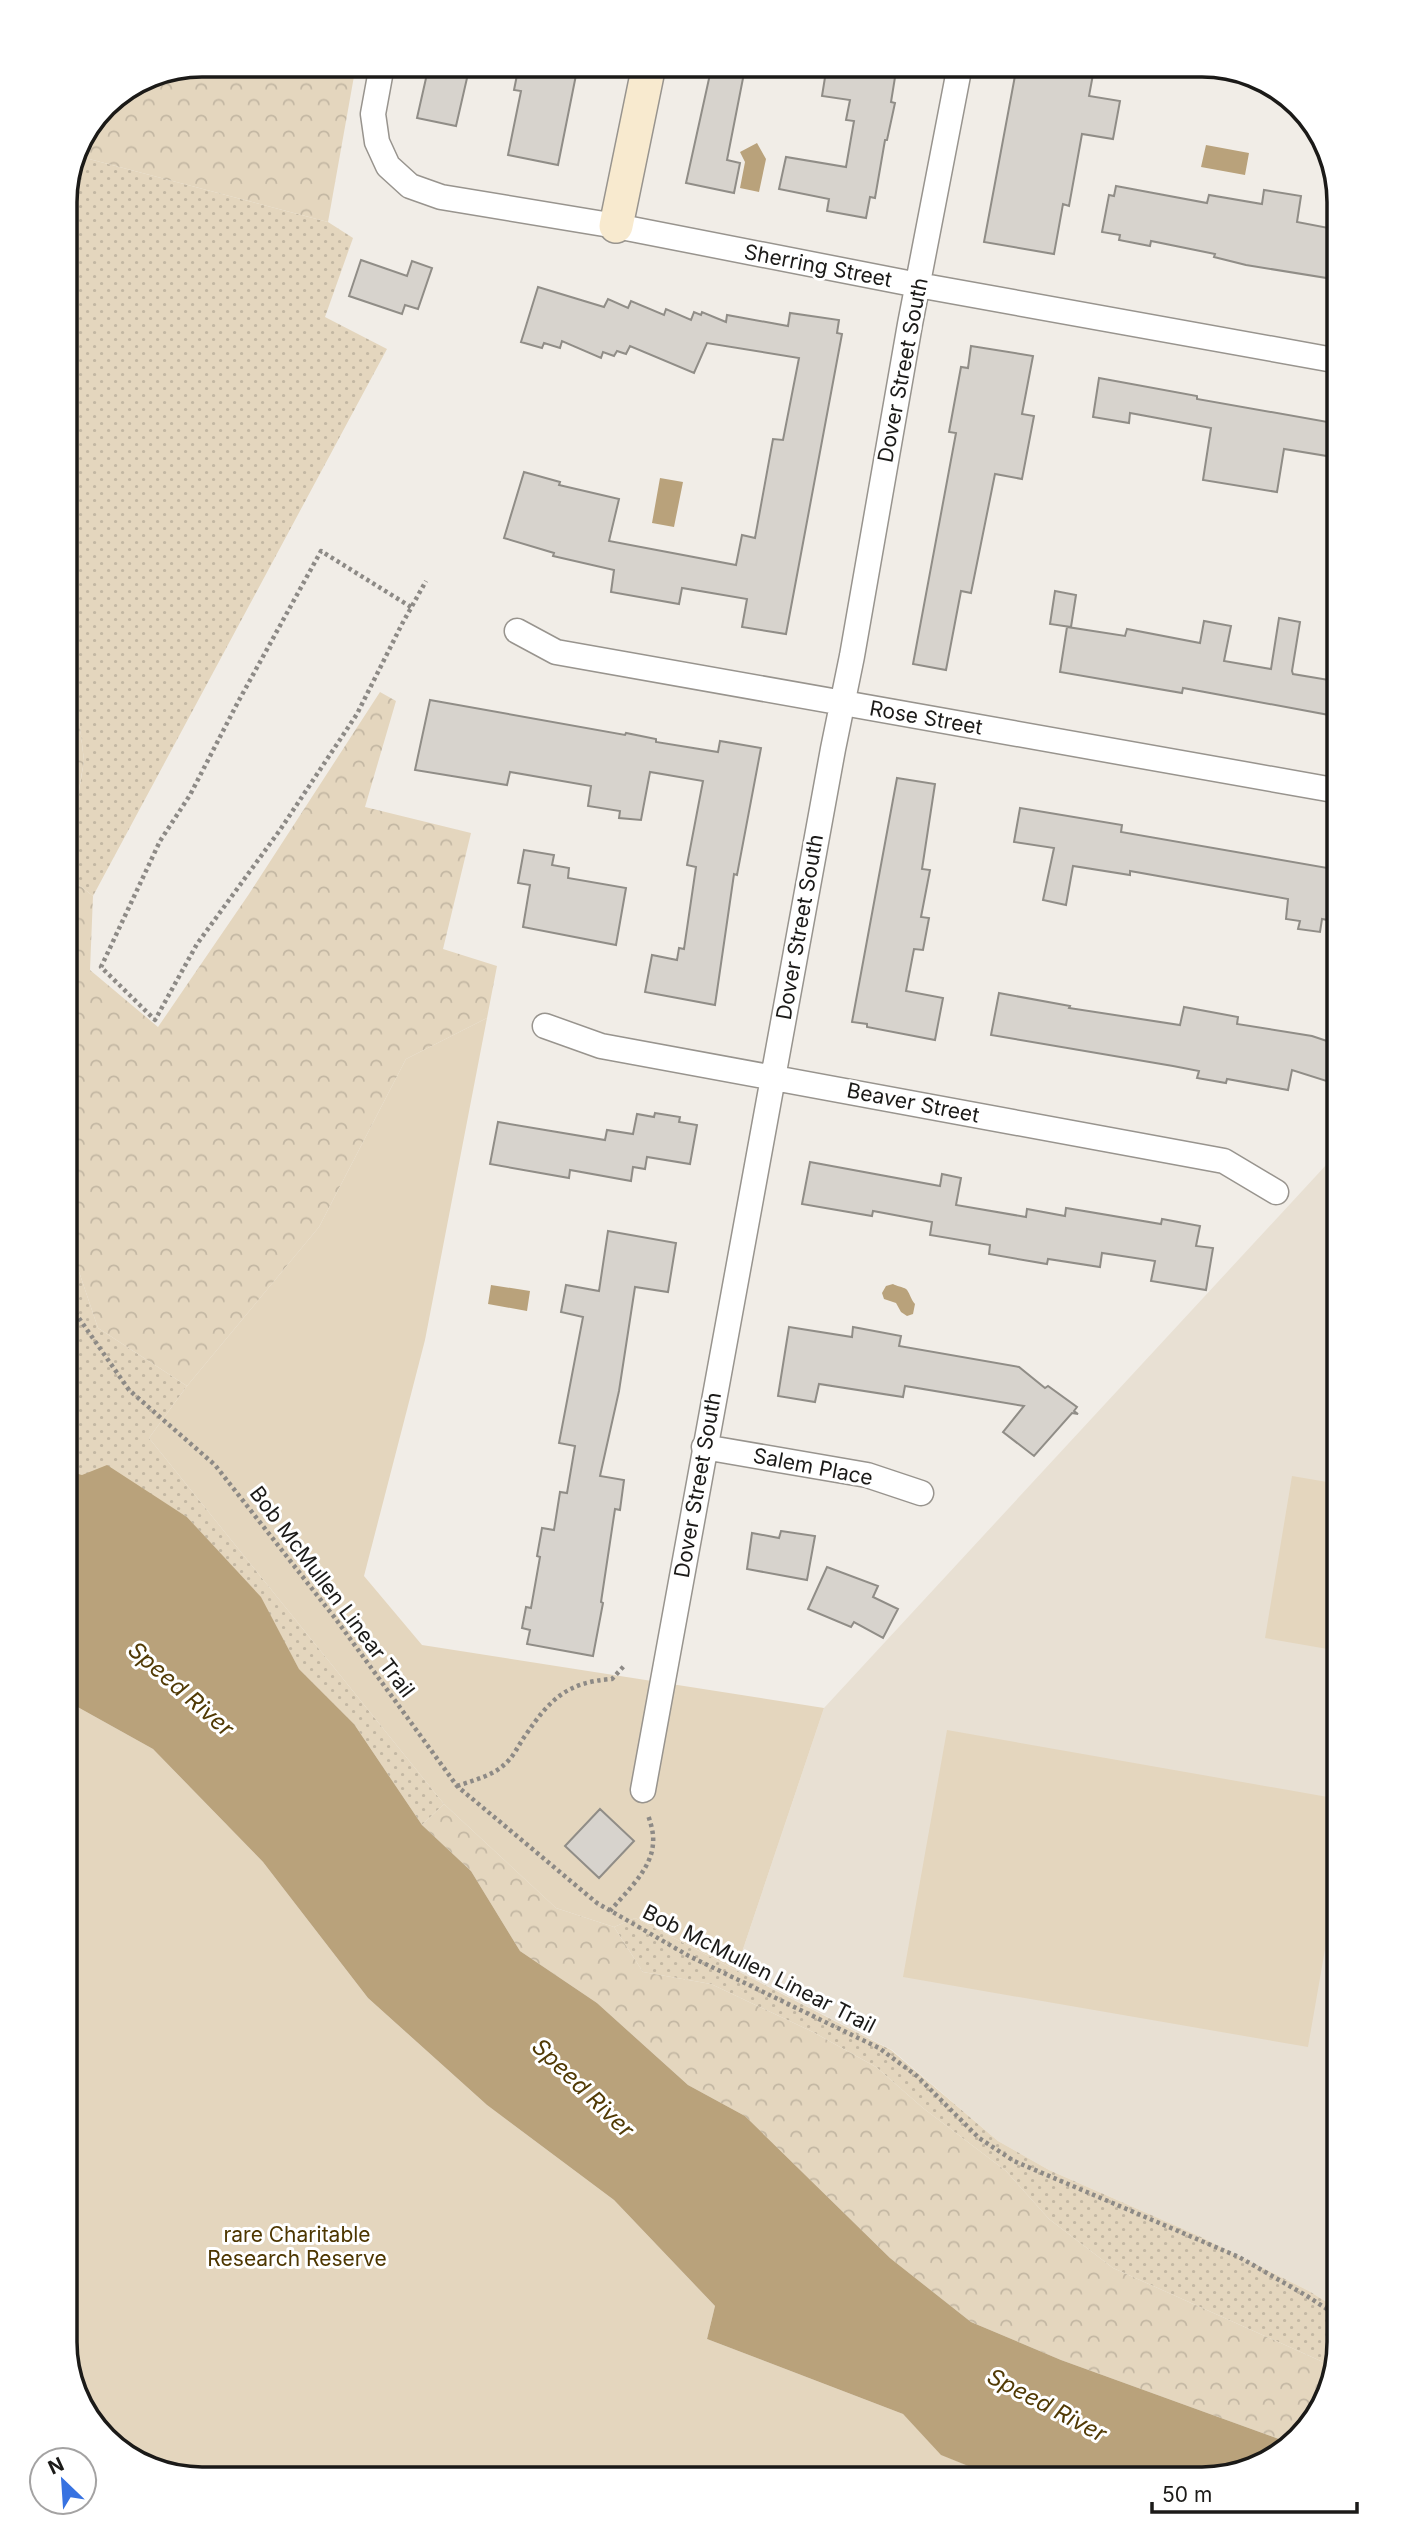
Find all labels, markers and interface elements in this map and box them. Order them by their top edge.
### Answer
street label: Sherring Street [742,239,894,292]
street label: Dover Street South [872,275,933,464]
street label: Rose Street [868,695,985,740]
street label: Dover Street South [771,832,828,1022]
street label: Beaver Street [845,1077,982,1128]
street label: Dover Street South [669,1390,726,1580]
street label: Salem Place [751,1443,875,1490]
street label: Bob McMullen Linear Trail [245,1481,420,1702]
water label: Speed River [123,1636,240,1743]
street label: Bob McMullen Linear Trail [639,1899,880,2038]
water label: Speed River [526,2033,641,2144]
park label: rare Charitable Research Reserve [207,2222,387,2271]
water label: Speed River [983,2362,1112,2449]
north arrow [28,2446,98,2516]
text: N [45,2453,67,2480]
scale bar [1152,2470,1357,2514]
text: 50 m [1162,2482,1212,2507]

